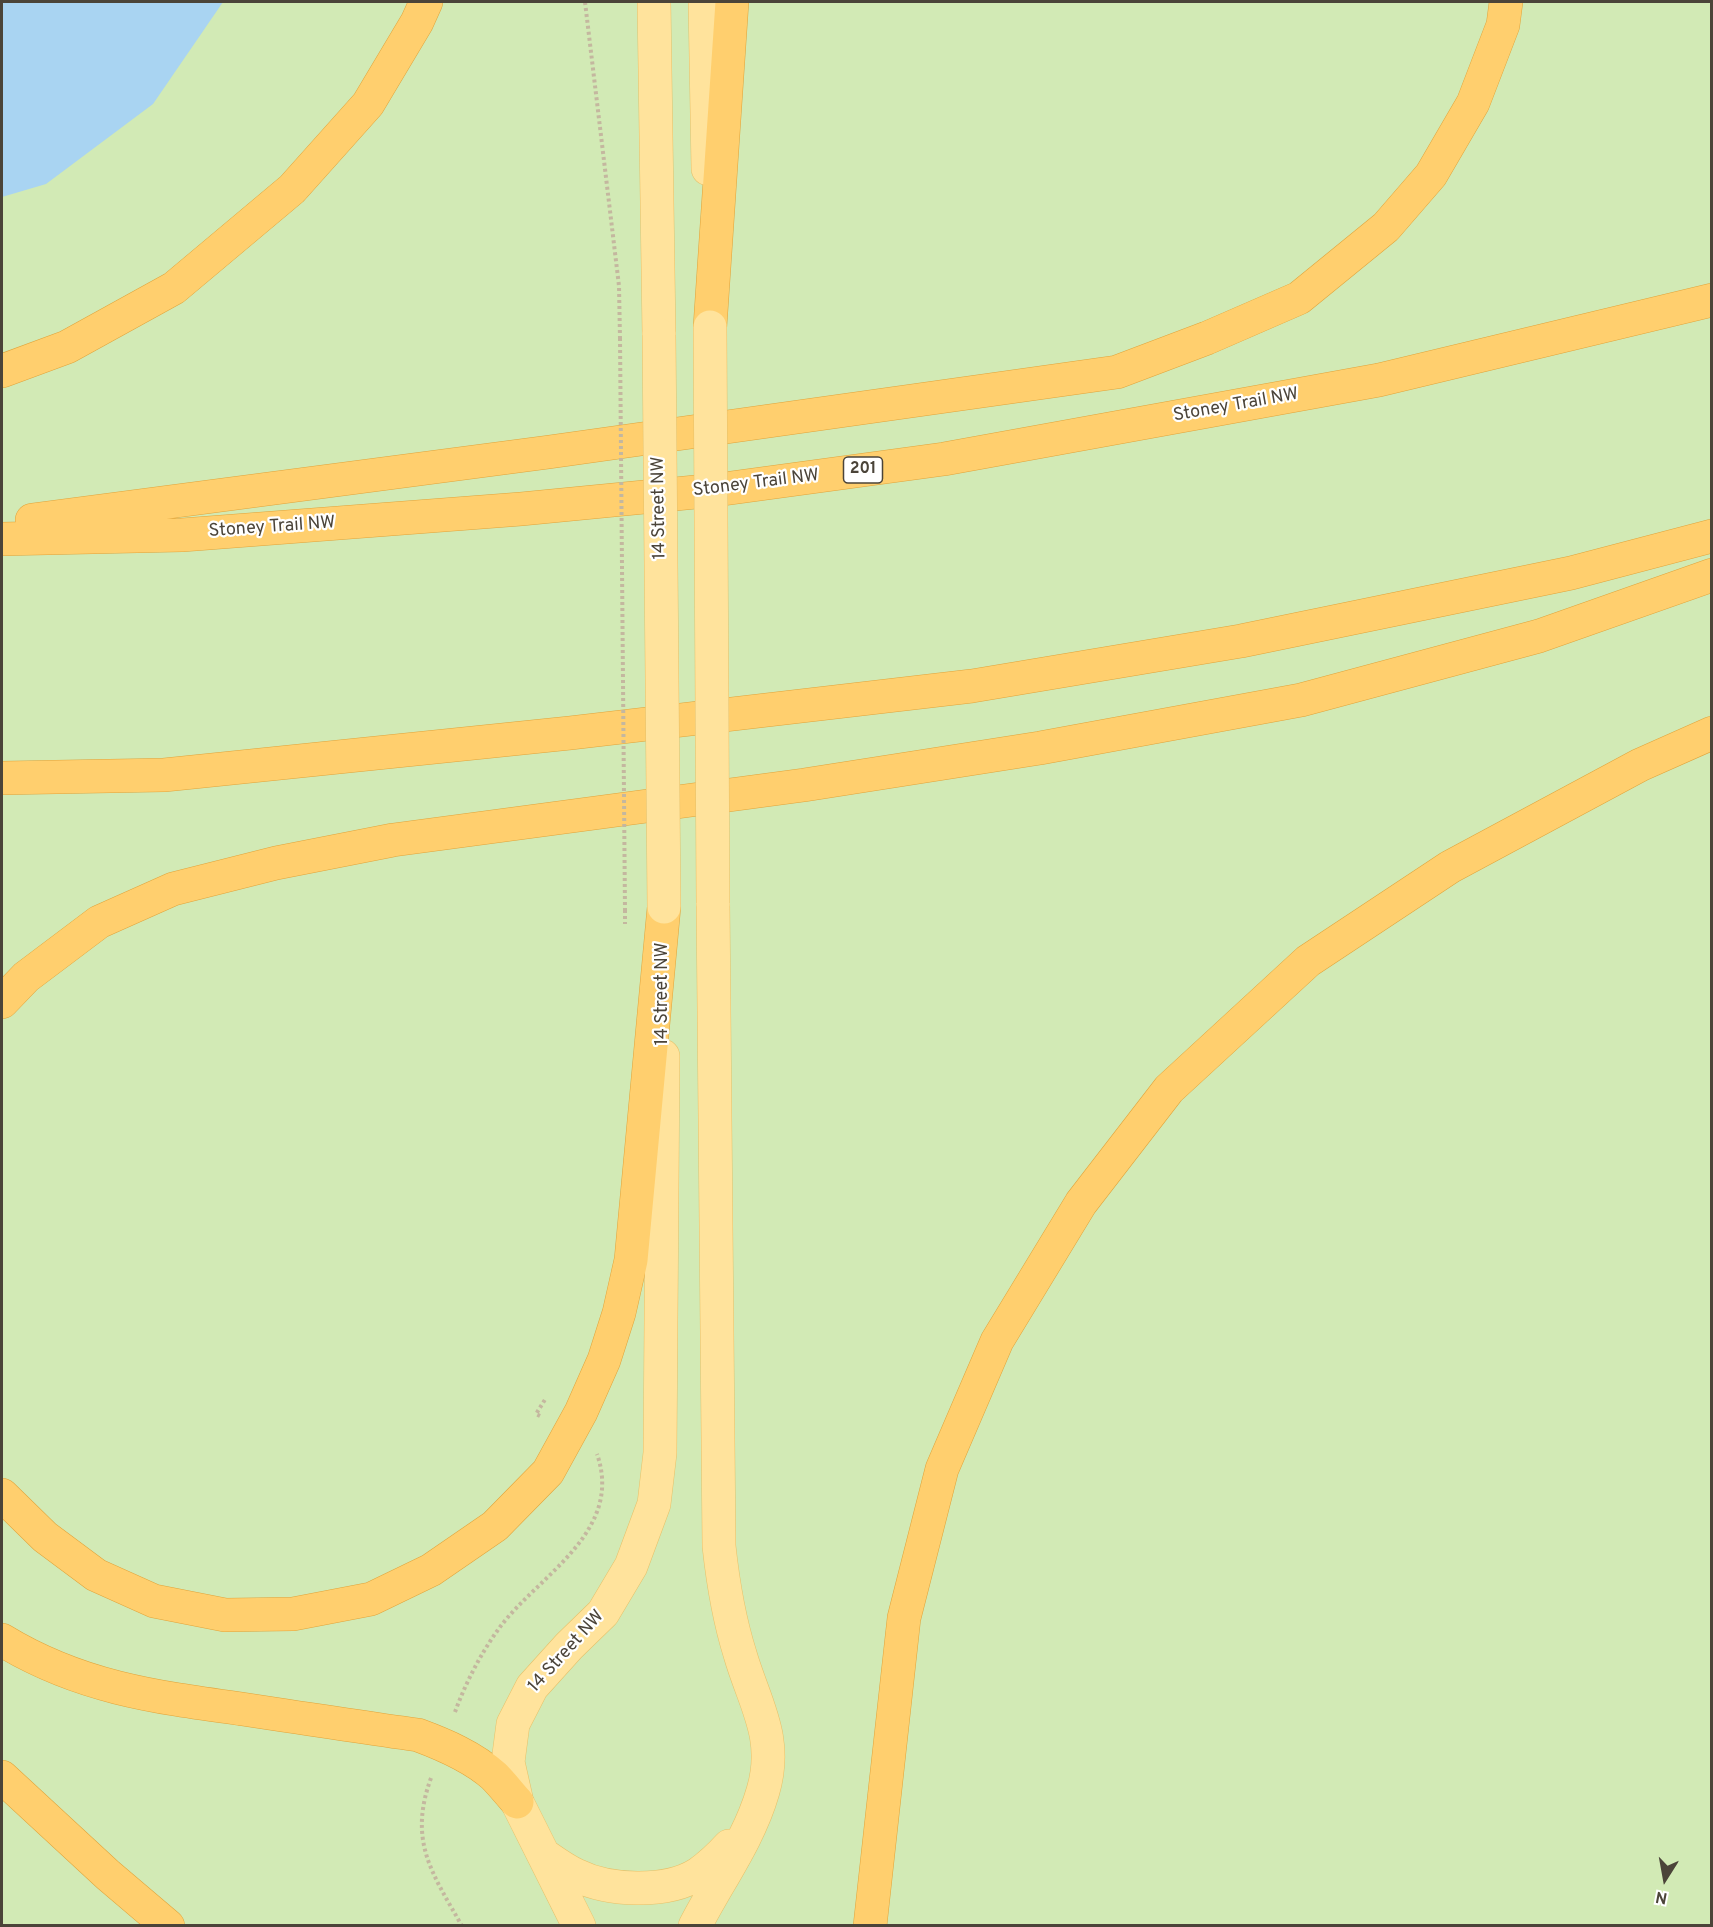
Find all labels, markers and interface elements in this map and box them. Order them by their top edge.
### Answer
street label: Stoney Trail NW [1172,384,1300,428]
street label: 14 Street NW [648,456,672,560]
road number: 201 [844,457,882,483]
street label: Stoney Trail NW [692,466,820,502]
street label: Stoney Trail NW [208,513,336,543]
street label: 14 Street NW [652,942,674,1046]
street label: 14 Street NW [524,1606,610,1698]
north arrow [1635,1849,1695,1909]
text: N [1654,1886,1669,1908]

